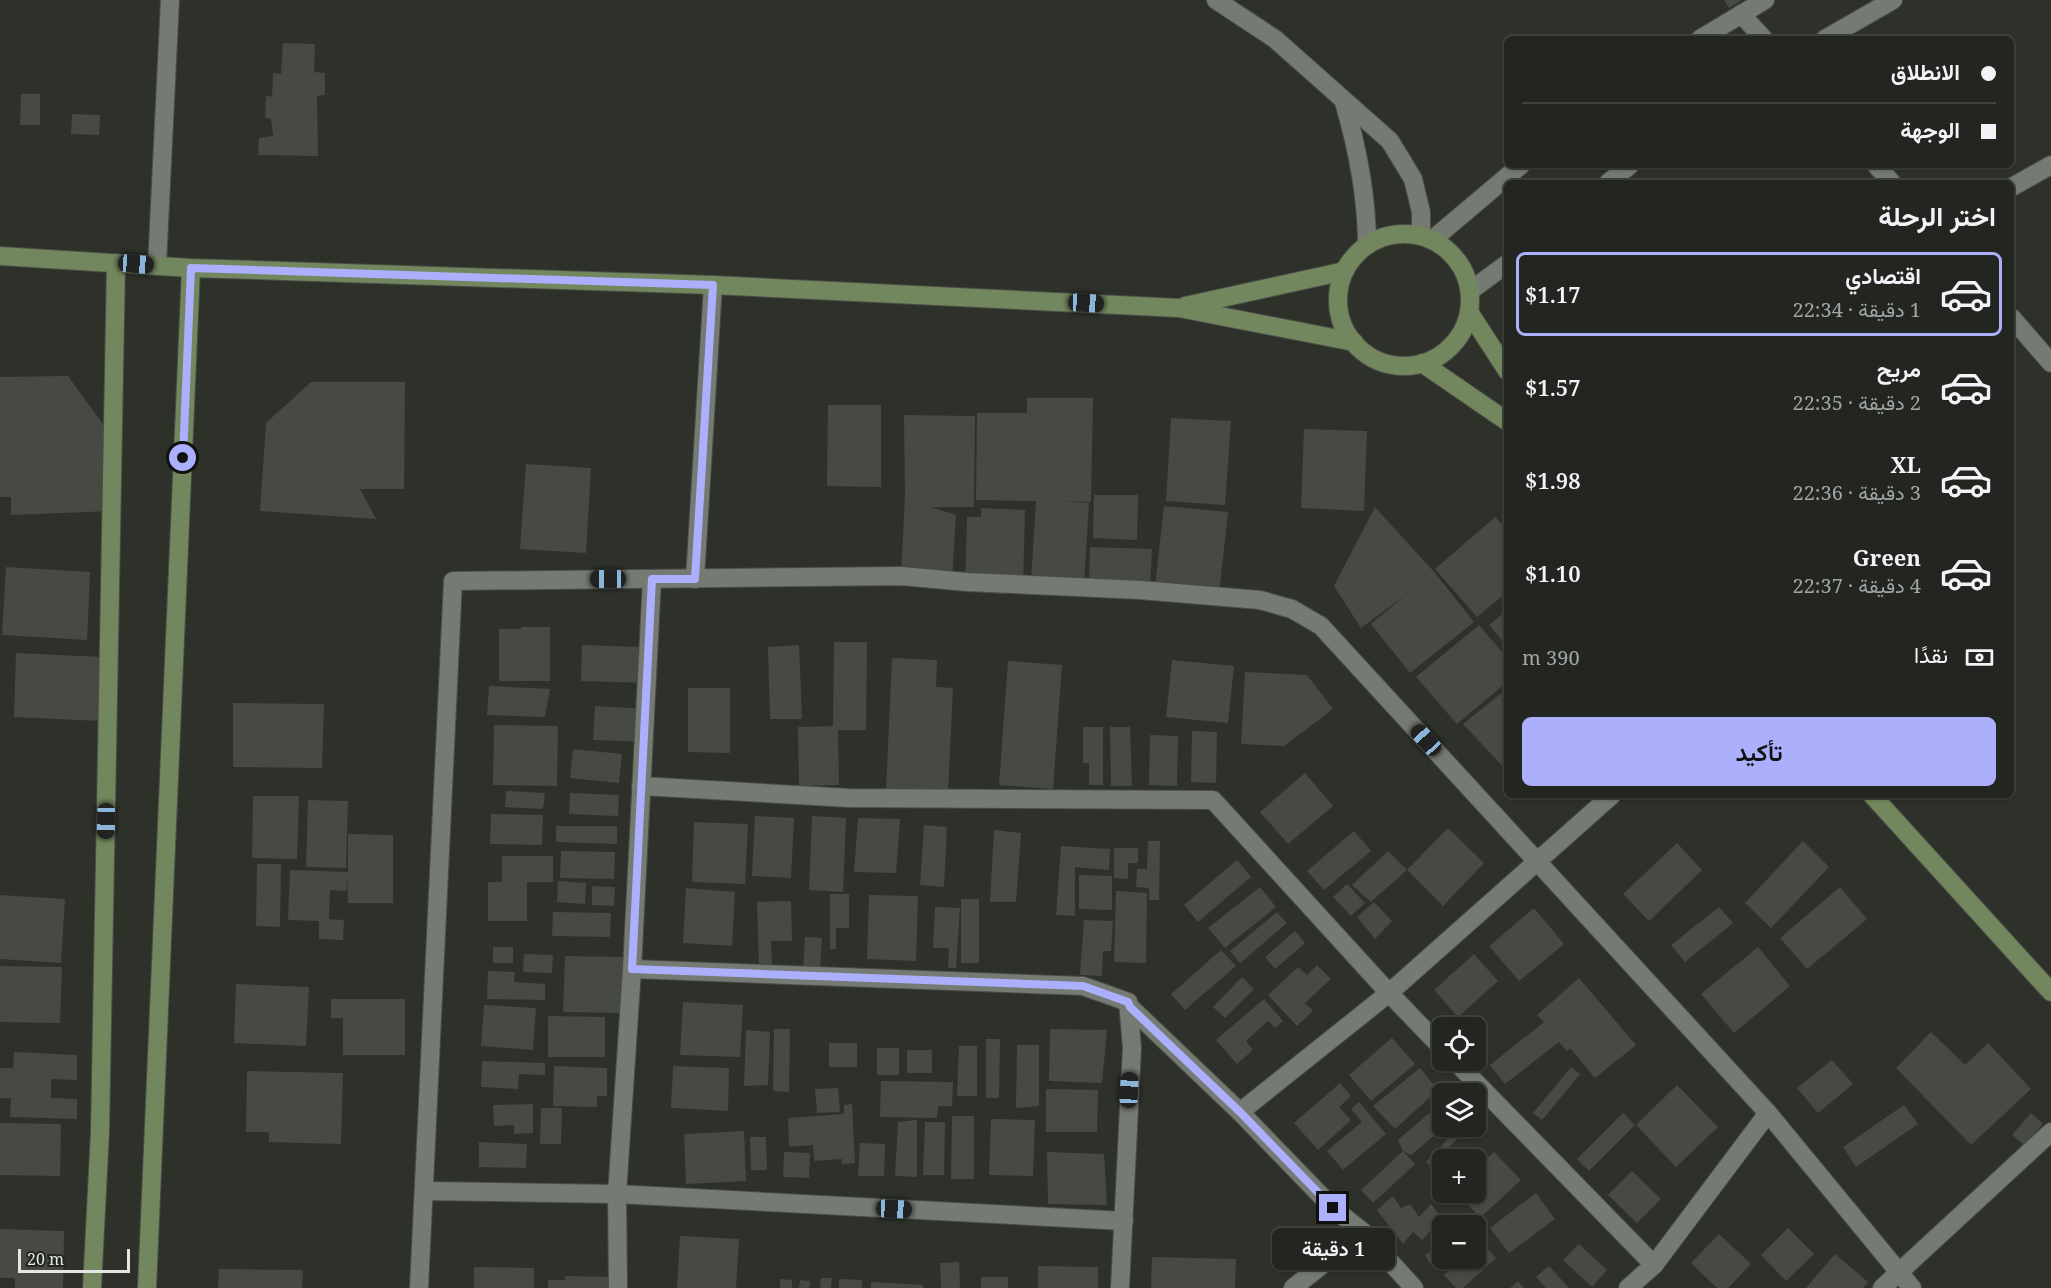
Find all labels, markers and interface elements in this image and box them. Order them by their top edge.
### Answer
text: الانطلاق [1891,56,1960,86]
text: الوجهة [1900,114,1960,144]
text: اختر الرحلة [1878,197,1996,234]
car [117,254,155,274]
text: اقتصادي [1845,260,1921,290]
icon: car [1939,267,1993,321]
text: $1.17 [1525,279,1581,309]
car [1068,293,1104,313]
text: 1 دقيقة · 22:34 [1792,296,1921,323]
text: مريح [1877,353,1921,383]
icon: car [1939,360,1993,414]
text: $1.57 [1525,372,1581,402]
text: 2 دقيقة · 22:35 [1792,389,1921,416]
route start [169,444,196,471]
text: XL [1890,449,1921,479]
icon: car [1939,453,1993,507]
text: $1.98 [1525,465,1581,495]
text: 3 دقيقة · 22:36 [1792,479,1921,506]
text: Green [1853,542,1921,572]
icon: car [1939,546,1993,600]
text: $1.10 [1525,558,1581,588]
car [590,570,626,588]
text: 4 دقيقة · 22:37 [1792,572,1921,599]
text: نقدًا [1914,639,1948,669]
icon: cash [1963,641,1996,674]
text: 390 m [1522,644,1580,671]
button: تأكيد [1522,717,1996,786]
car [1407,721,1445,759]
car [97,803,115,839]
map controls [1432,1017,1486,1269]
button: locate [1432,1017,1486,1071]
car [1119,1072,1139,1108]
button: layers [1432,1083,1486,1137]
button: + [1432,1149,1486,1203]
route end [1319,1194,1346,1221]
car [876,1199,912,1219]
button: − [1432,1215,1486,1269]
callout: 1 دقيقة [1272,1229,1394,1271]
text: 1 دقيقة [1302,1235,1365,1262]
scale bar [18,1246,130,1274]
text: 20 m [27,1248,64,1270]

